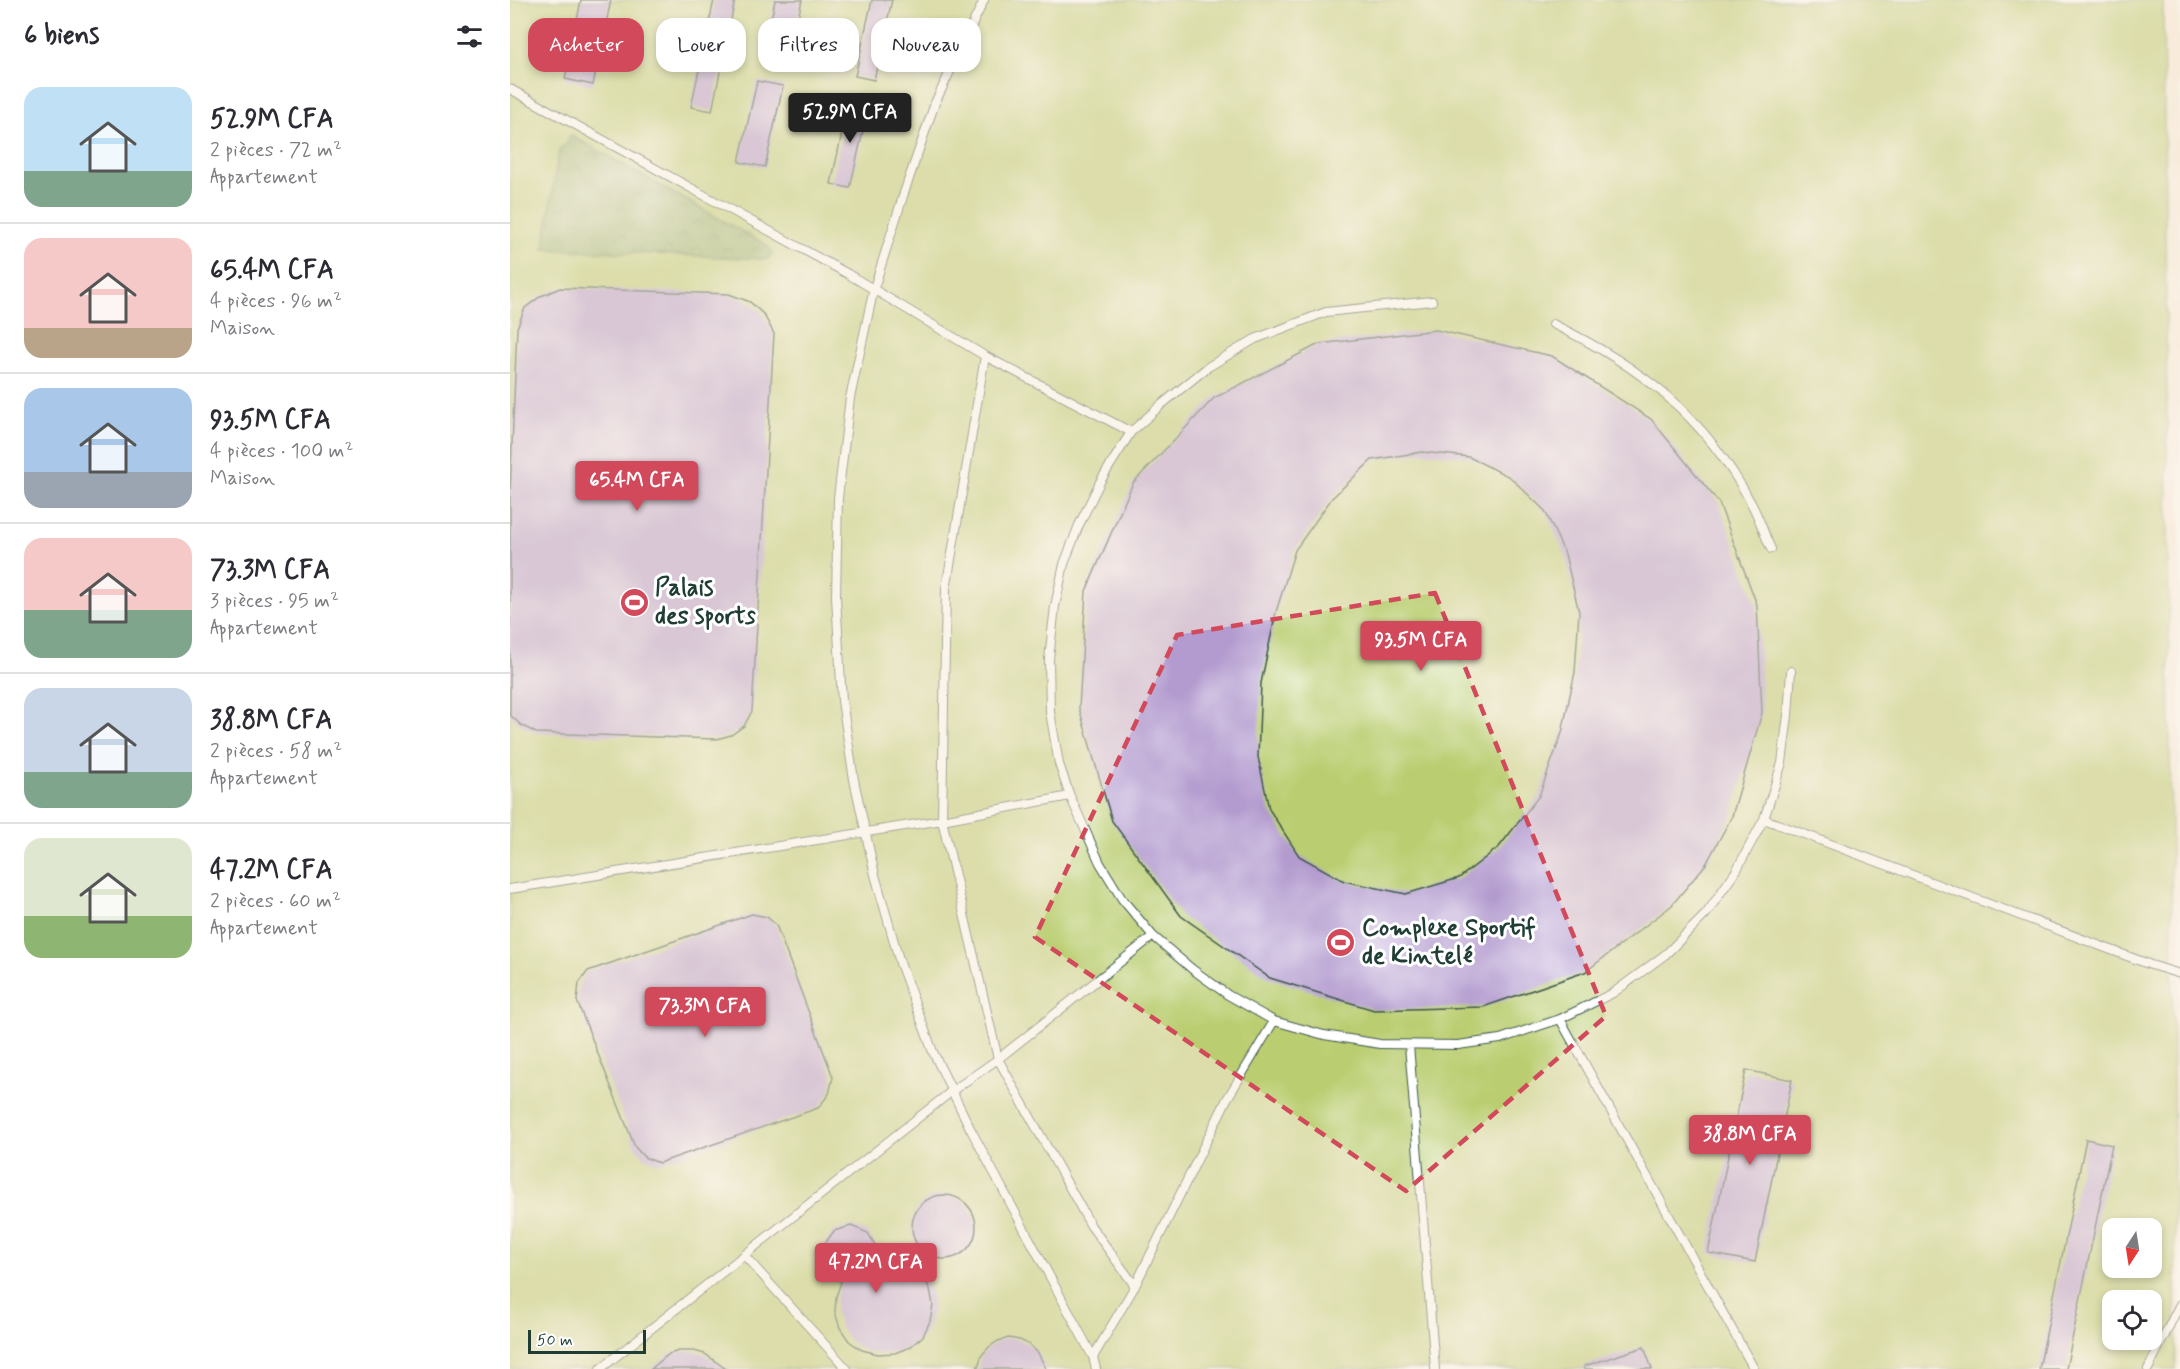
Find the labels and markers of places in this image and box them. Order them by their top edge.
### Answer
pin: 52.9M CFA [781,93,919,144]
pin: 65.4M CFA [568,461,706,512]
place label: Palais des sports [655,573,756,632]
sports icon: Palais des sports [618,586,650,618]
pin: 93.5M CFA [1352,621,1490,672]
place label: Complexe Sportif de Kintelé [1362,913,1536,972]
sports icon: Complexe Sportif de Kintelé [1325,926,1357,958]
pin: 73.3M CFA [636,987,774,1038]
pin: 38.8M CFA [1681,1115,1819,1166]
pin: 47.2M CFA [807,1243,945,1294]

